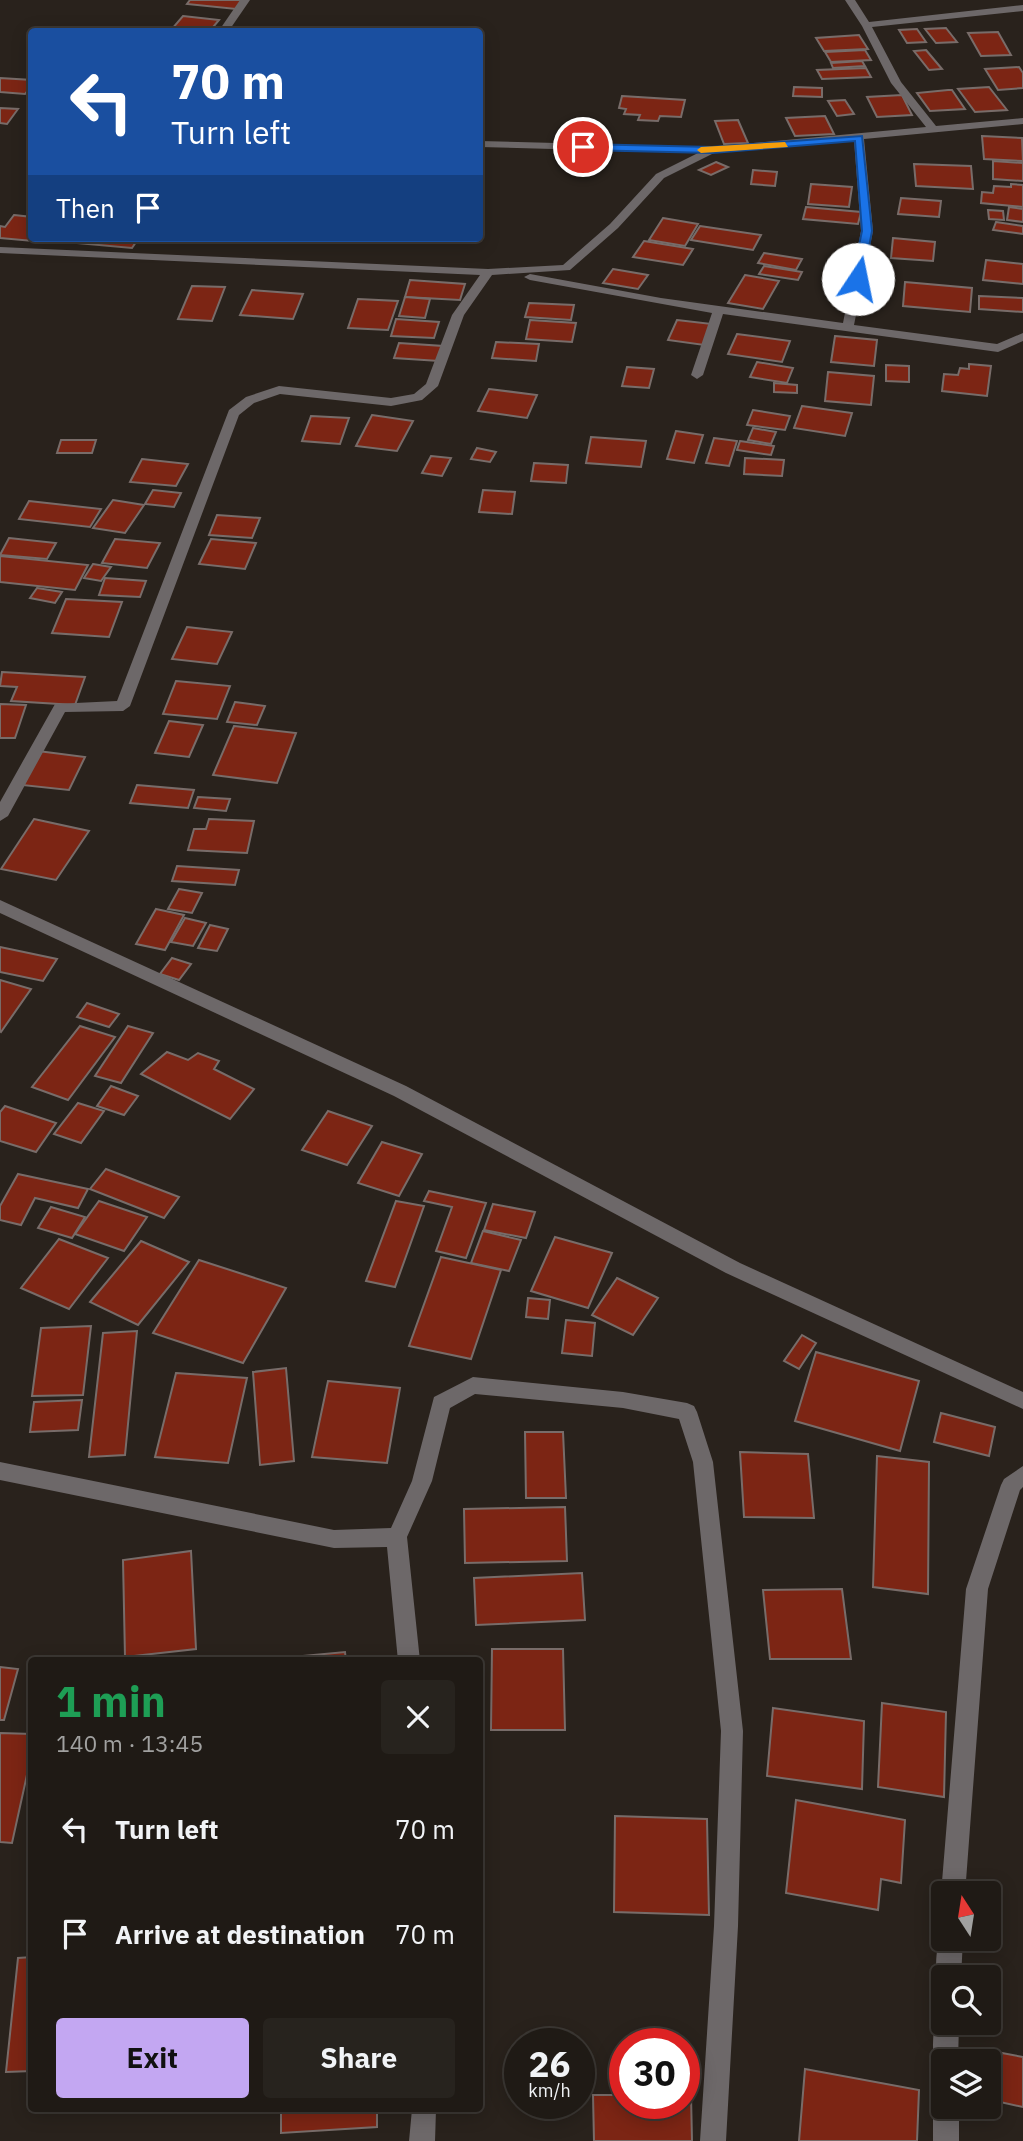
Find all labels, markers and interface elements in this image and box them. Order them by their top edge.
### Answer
text: 70 m [171,49,285,112]
icon: left [56,56,147,147]
text: Turn left [171,111,291,153]
pin [553,117,613,177]
icon: arrive [564,128,602,166]
icon: arrive [129,189,167,227]
text: Then [56,191,115,225]
position arrow [821,242,895,316]
text: 1 min [56,1674,166,1729]
button: close [381,1680,455,1754]
text: 140 m · 13:45 [56,1728,203,1758]
icon: left [56,1810,94,1848]
text: Turn left [115,1812,218,1846]
text: 70 m [395,1812,455,1846]
north arrow [931,1881,1001,1951]
map controls [931,1881,1001,2119]
icon: arrive [56,1915,94,1953]
text: Arrive at destination [115,1917,365,1951]
text: 70 m [395,1917,455,1951]
button: search [931,1965,1001,2035]
button: Exit [56,2018,249,2098]
button: Share [263,2018,455,2098]
speed limit sign: 30 [609,2028,700,2119]
text: 26 [528,2041,571,2087]
button: layers [931,2049,1001,2119]
text: km/h [528,2079,571,2102]

